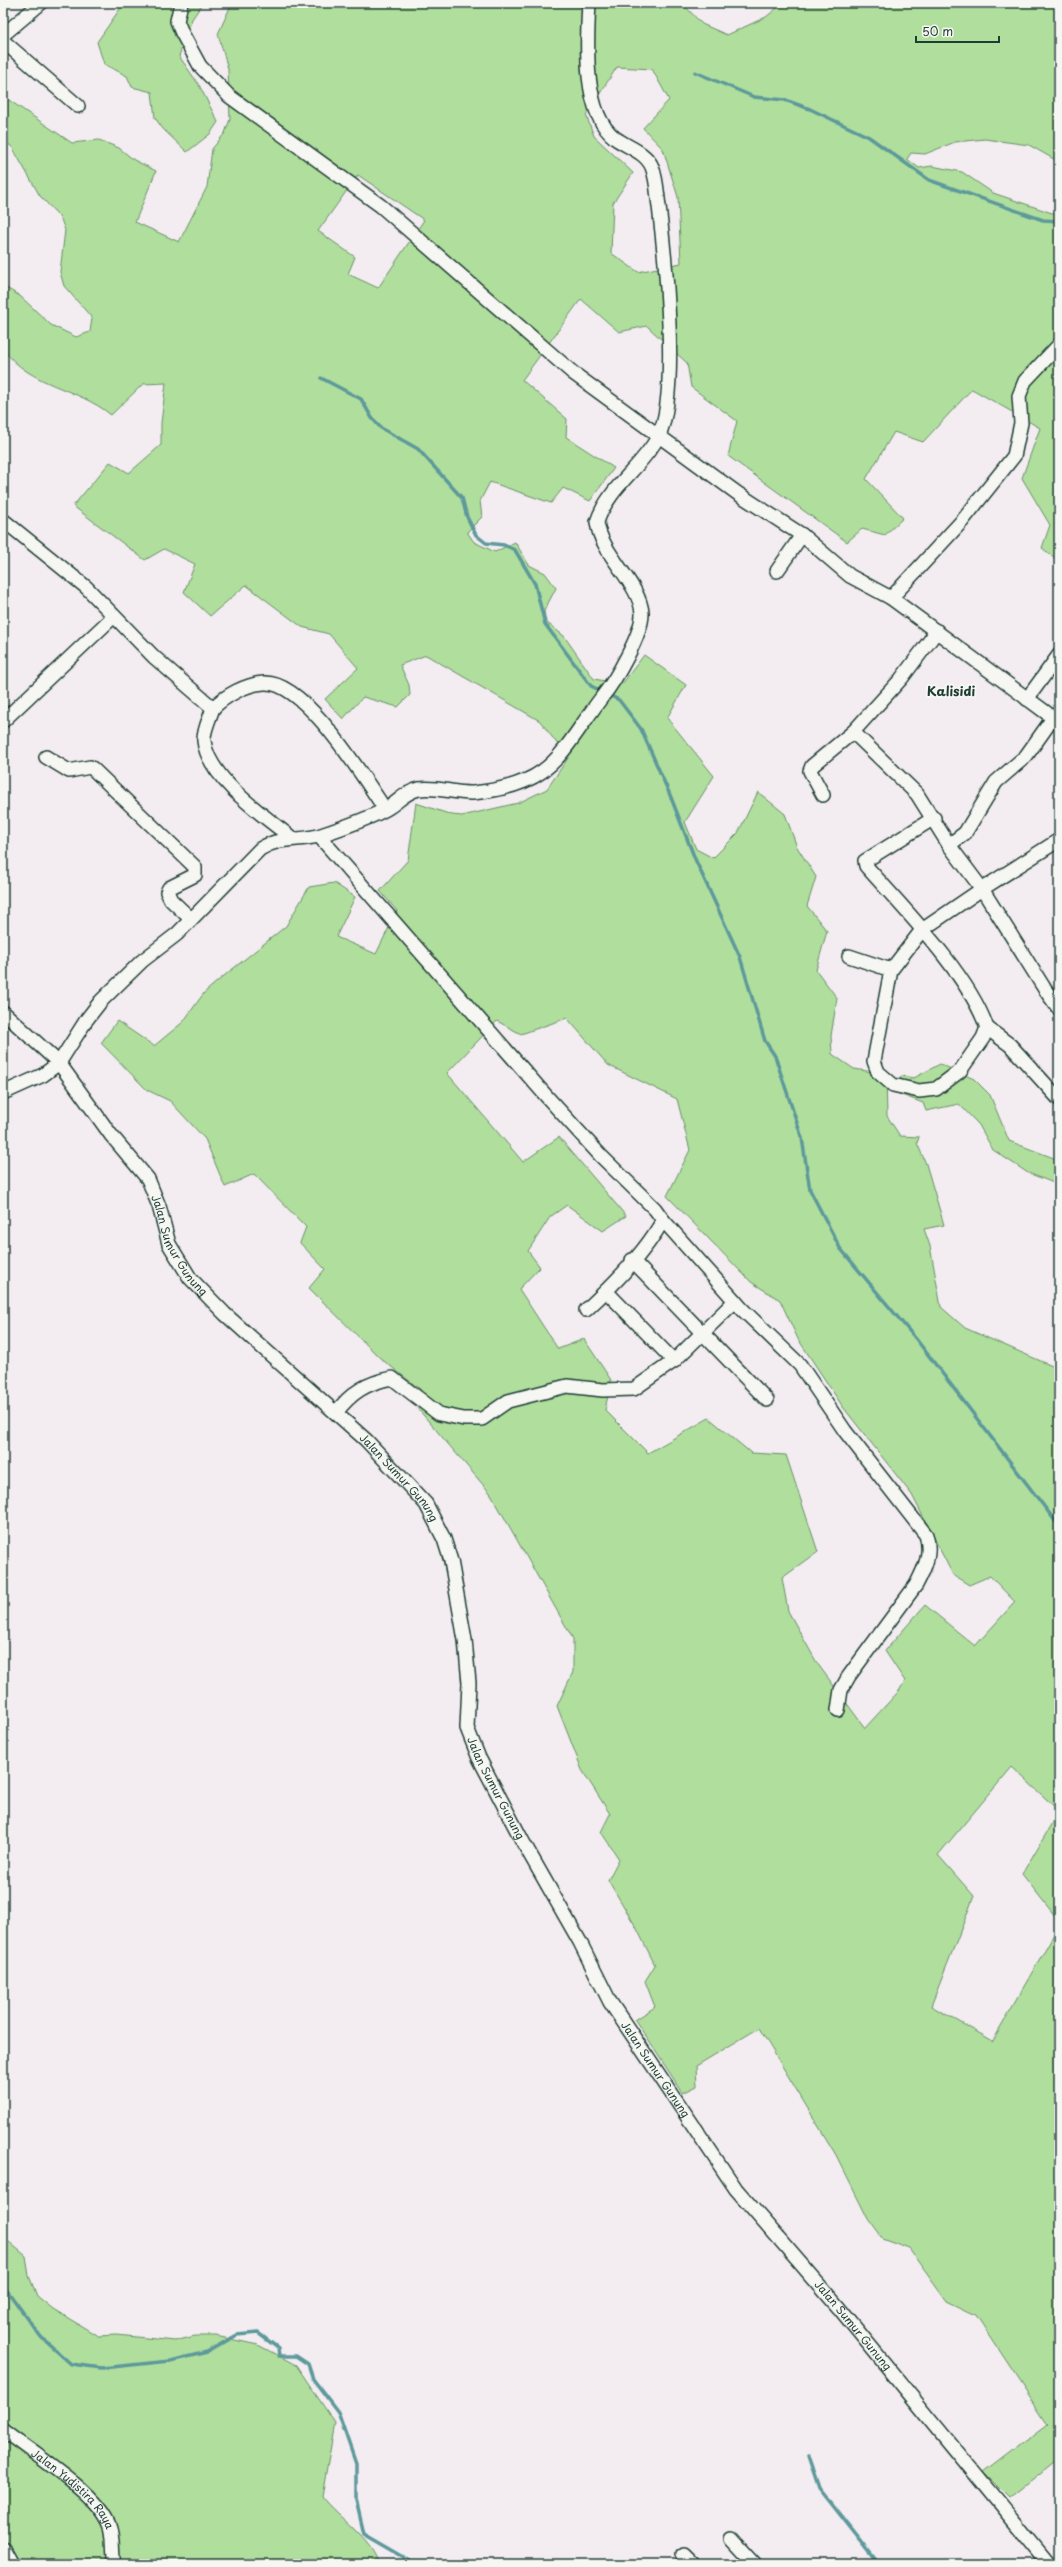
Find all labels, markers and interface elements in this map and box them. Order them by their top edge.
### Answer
scale bar [916,18,999,44]
text: 50 m [922,22,953,40]
district label: Kalisidi [927,681,975,700]
street label: Jalan Sumur Gunung [147,1192,212,1299]
street label: Jalan Sumur Gunung [356,1429,443,1525]
street label: Jalan Sumur Gunung [463,1734,529,1842]
street label: Jalan Sumur Gunung [617,2018,694,2121]
street label: Jalan Sumur Gunung [811,2276,896,2374]
street label: Jalan Yudistira Raya [28,2445,119,2532]

